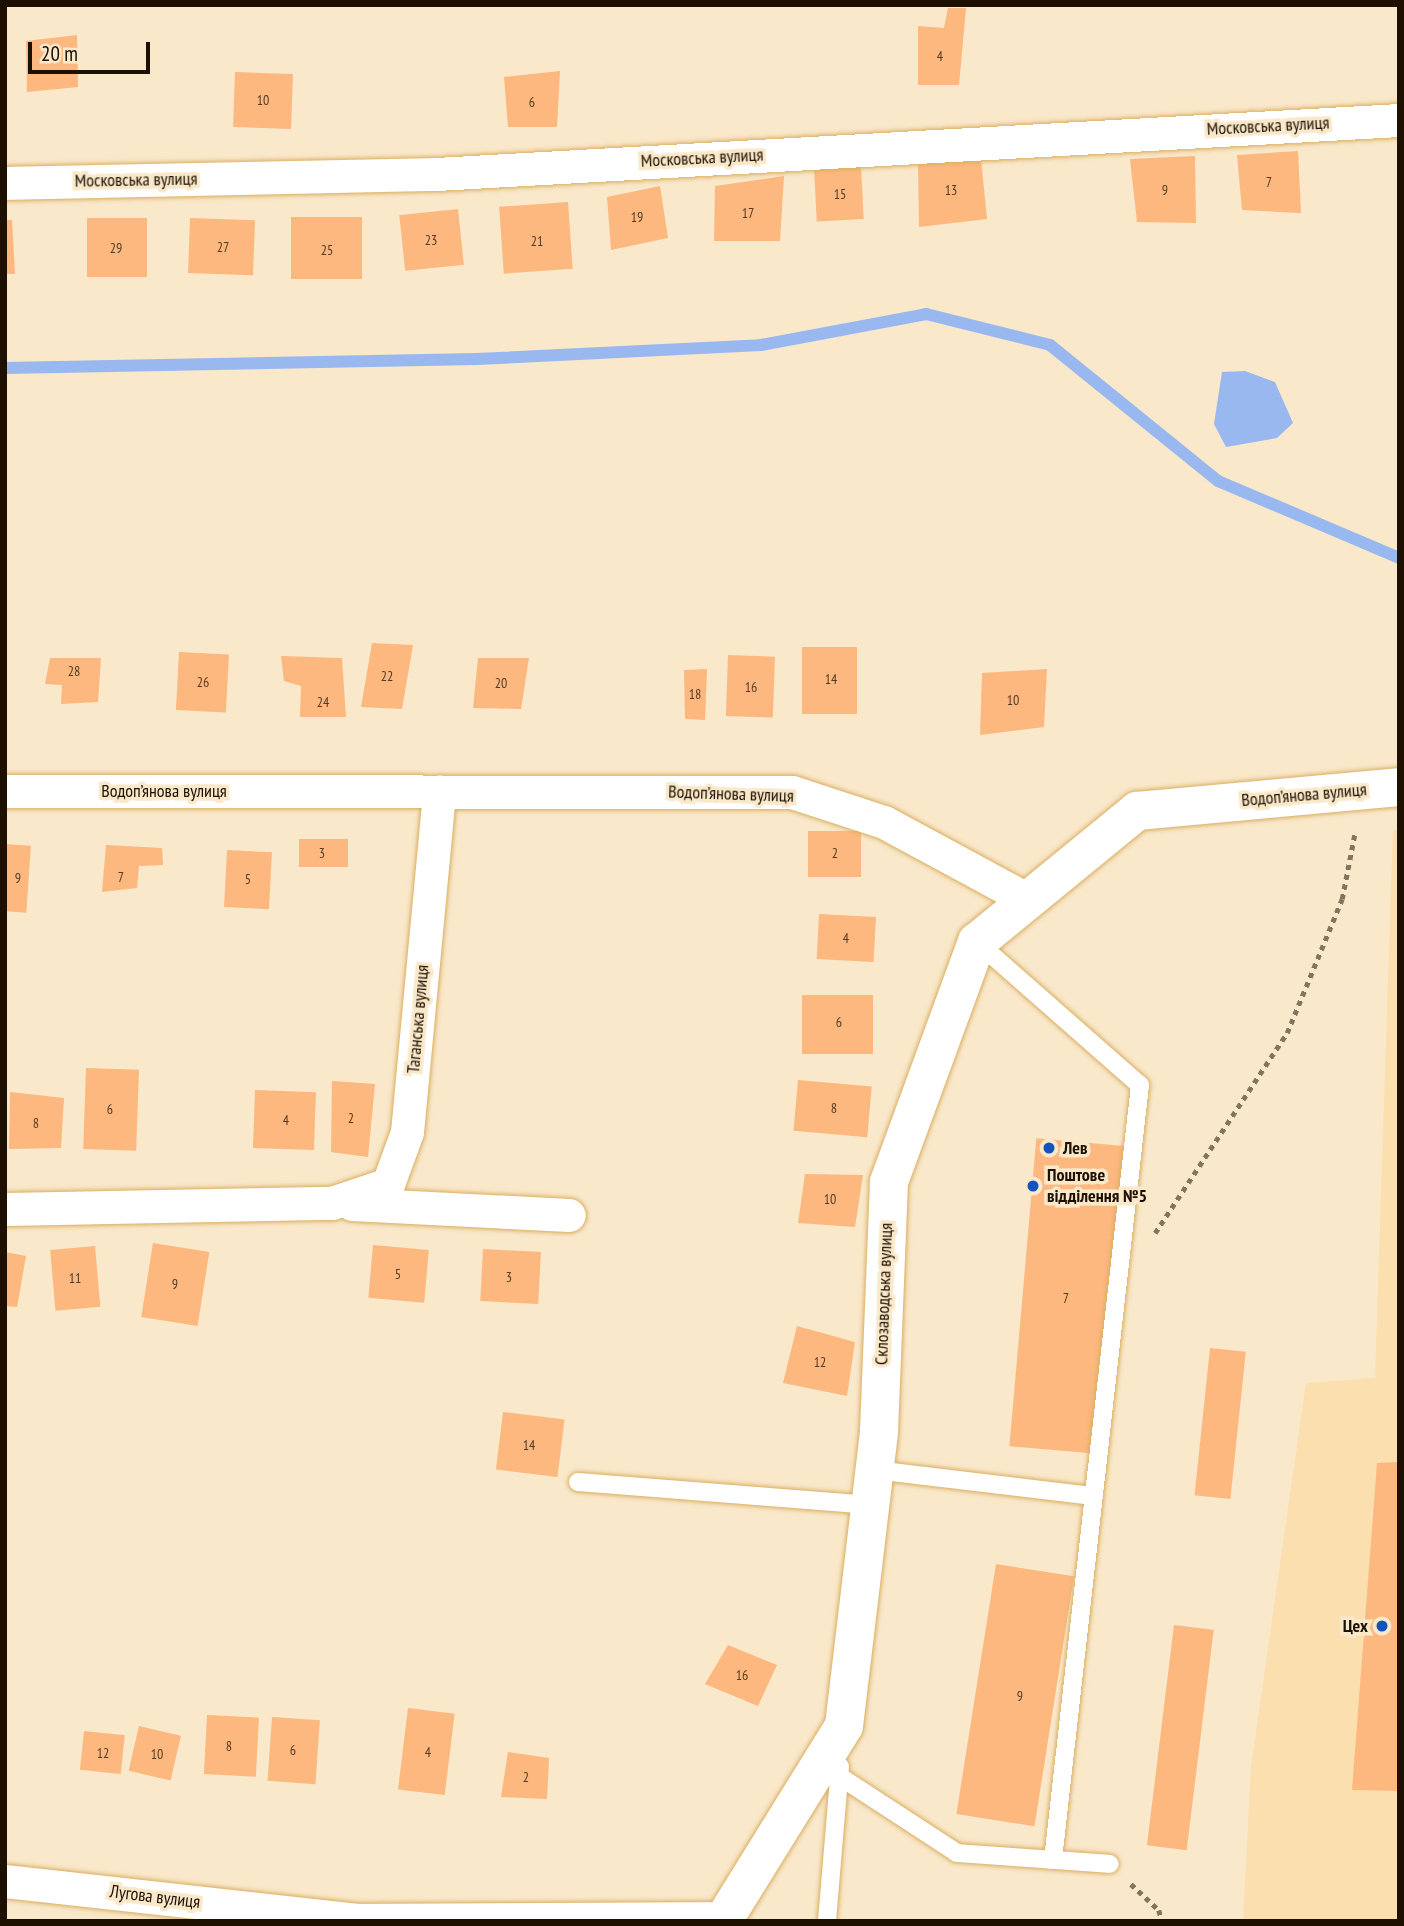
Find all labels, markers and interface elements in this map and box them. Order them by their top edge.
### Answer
scale bar [32,28,154,72]
text: 20 m [41,40,78,67]
house number: 4 [937,48,943,64]
house number: 10 [257,92,269,108]
house number: 6 [529,94,535,110]
street label: Московська вулиця [1206,112,1330,140]
street label: Московська вулиця [640,144,764,172]
street label: Московська вулиця [75,168,197,192]
house number: 7 [1266,174,1272,190]
house number: 13 [945,182,957,198]
house number: 9 [1162,182,1168,198]
house number: 15 [834,186,846,202]
house number: 17 [742,205,754,221]
house number: 19 [631,209,643,225]
house number: 23 [425,232,437,248]
house number: 21 [531,233,543,249]
house number: 27 [217,239,229,255]
house number: 29 [110,240,122,256]
house number: 25 [321,242,333,258]
house number: 28 [68,663,80,679]
house number: 22 [381,668,393,684]
house number: 14 [825,671,837,687]
house number: 26 [197,674,209,690]
house number: 20 [495,675,507,691]
house number: 16 [745,679,757,695]
house number: 18 [689,686,701,702]
house number: 10 [1007,692,1019,708]
house number: 24 [317,694,329,710]
street label: Водоп’янова вулиця [1240,779,1368,811]
street label: Водоп’янова вулиця [101,780,227,802]
street label: Водоп’янова вулиця [668,781,794,807]
house number: 3 [319,845,325,861]
house number: 2 [832,845,838,861]
house number: 7 [118,869,124,885]
house number: 9 [15,870,21,886]
house number: 5 [245,871,251,887]
house number: 4 [843,930,849,946]
street label: Таганська вулиця [402,964,434,1074]
house number: 6 [836,1014,842,1030]
house number: 8 [831,1100,837,1116]
house number: 6 [107,1101,113,1117]
house number: 2 [348,1110,354,1126]
house number: 4 [283,1112,289,1128]
house number: 8 [33,1115,39,1131]
place label: Лев [1063,1137,1088,1159]
marker: Лев [1041,1140,1057,1156]
place label: Поштове відділення №5 [1047,1165,1147,1208]
marker: Поштове відділення №5 [1025,1178,1041,1194]
house number: 10 [824,1191,836,1207]
street label: Склозаводська вулиця [871,1223,897,1365]
house number: 5 [395,1266,401,1282]
house number: 3 [506,1269,512,1285]
house number: 11 [69,1270,81,1286]
house number: 9 [172,1276,178,1292]
house number: 7 [1063,1290,1069,1306]
house number: 12 [814,1354,826,1370]
house number: 14 [523,1437,535,1453]
place label: Цех [1343,1615,1368,1637]
marker: Цех [1374,1618,1390,1634]
house number: 16 [736,1667,748,1683]
house number: 9 [1017,1688,1023,1704]
house number: 8 [226,1738,232,1754]
house number: 6 [290,1742,296,1758]
house number: 4 [425,1744,431,1760]
house number: 12 [97,1745,109,1761]
house number: 10 [151,1746,163,1762]
house number: 2 [523,1769,529,1785]
street label: Лугова вулиця [109,1881,201,1913]

